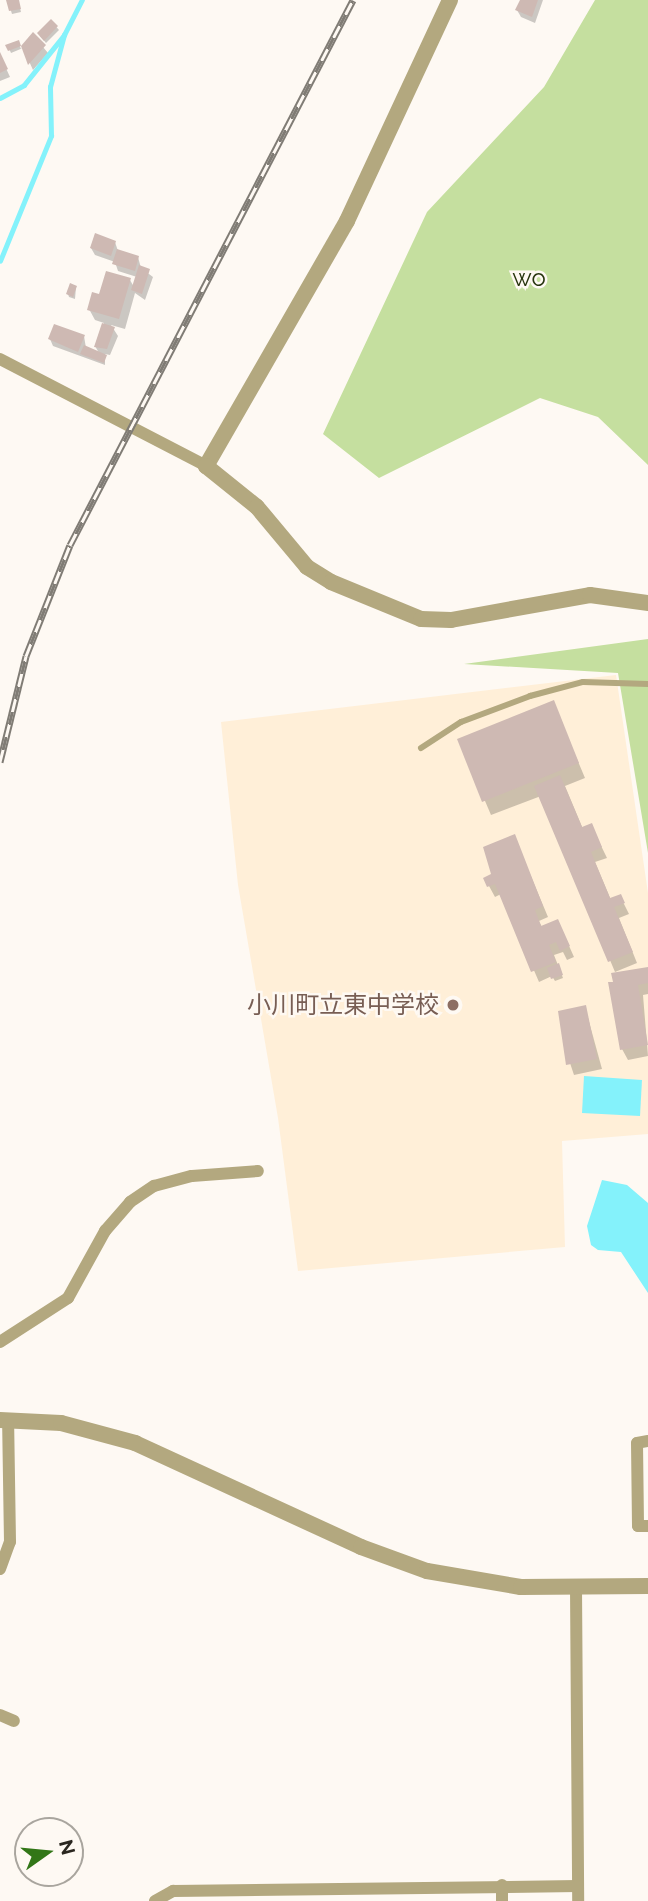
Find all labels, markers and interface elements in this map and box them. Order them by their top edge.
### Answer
park label: wo [512,264,546,292]
place label: 小川町立東中学校 [247,991,439,1019]
marker: 小川町立東中学校 [445,997,461,1013]
north arrow [14,1817,84,1887]
text: N [55,1837,80,1857]

